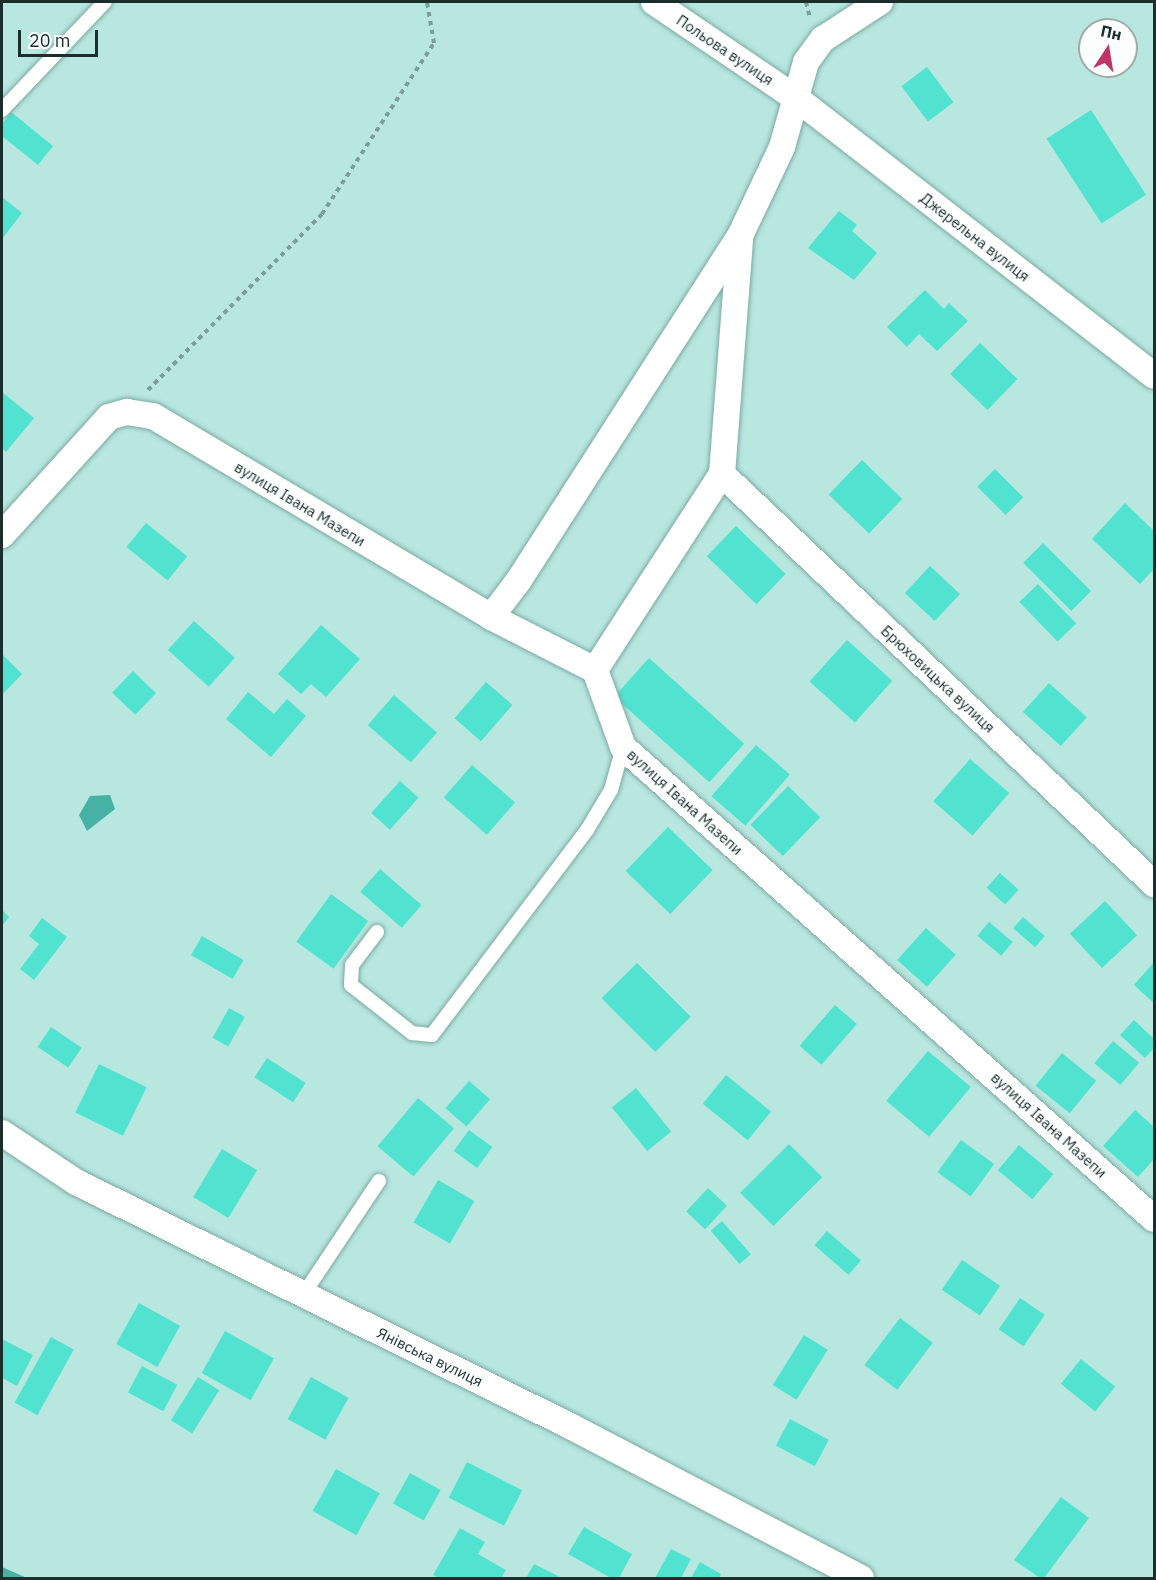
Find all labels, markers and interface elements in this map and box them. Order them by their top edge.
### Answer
street label: Польова вулиця [673,11,777,89]
scale bar [21,18,100,56]
north arrow [1078,18,1138,78]
text: Пн [1099,20,1124,44]
text: 20 m [29,29,71,52]
street label: Джерельна вулиця [917,189,1033,285]
street label: вулиця Івана Мазепи [231,458,369,550]
street label: Брюховицька вулиця [877,622,999,736]
street label: вулиця Івана Мазепи [623,745,747,859]
street label: вулиця Івана Мазепи [987,1068,1111,1182]
street label: Янівська вулиця [374,1324,486,1390]

